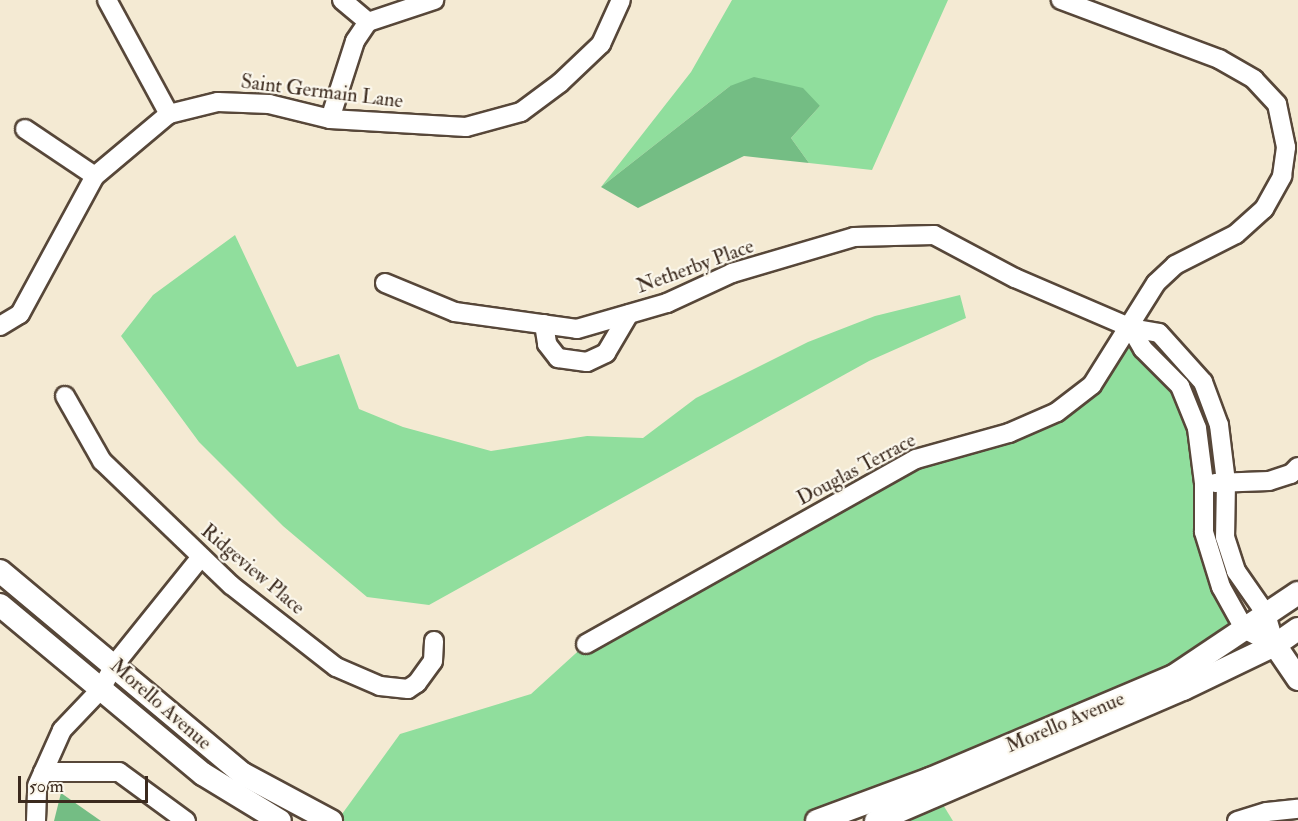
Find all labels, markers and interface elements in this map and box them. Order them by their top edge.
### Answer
street label: Saint Germain Lane [240,69,404,113]
street label: Netherby Place [633,234,757,298]
street label: Douglas Terrace [793,428,919,510]
street label: Ridgeview Place [196,519,310,619]
street label: Morello Avenue [105,654,217,754]
street label: Morello Avenue [1002,686,1128,758]
scale bar [21,764,152,802]
text: 50 m [29,775,64,798]

